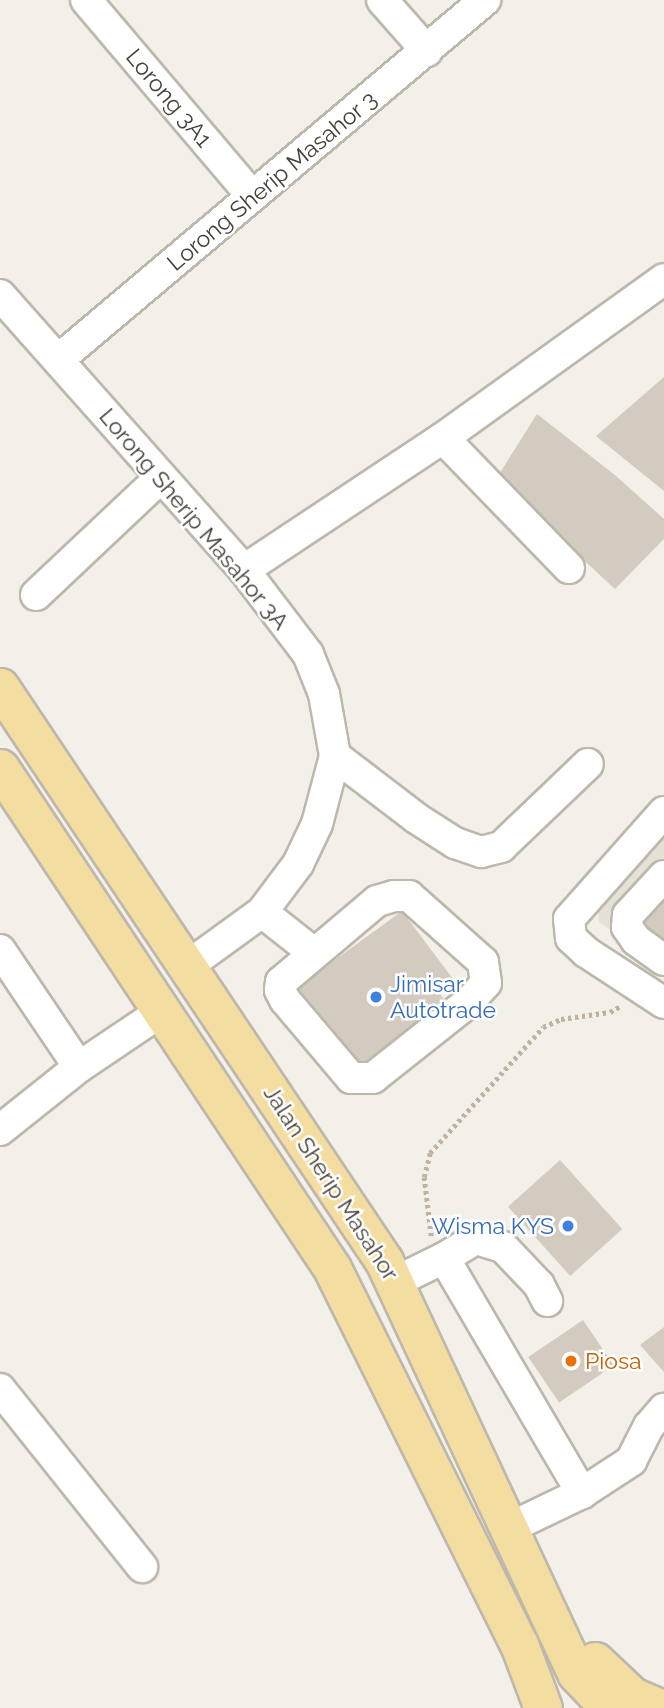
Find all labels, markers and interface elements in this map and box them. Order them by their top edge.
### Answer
street label: Lorong 3A1 [120,43,218,153]
street label: Lorong Sherip Masahor 3 [162,85,382,277]
street label: Lorong Sherip Masahor 3A [93,403,295,635]
place label: Jimisar Autotrade [390,970,496,1024]
marker: Jimisar Autotrade [368,989,384,1005]
street label: Jalan Sherip Masahor [258,1080,404,1286]
place label: Wisma KYS [431,1212,554,1240]
marker: Wisma KYS [560,1218,576,1234]
place label: Piosa [585,1347,642,1375]
marker: Piosa [563,1353,579,1369]

